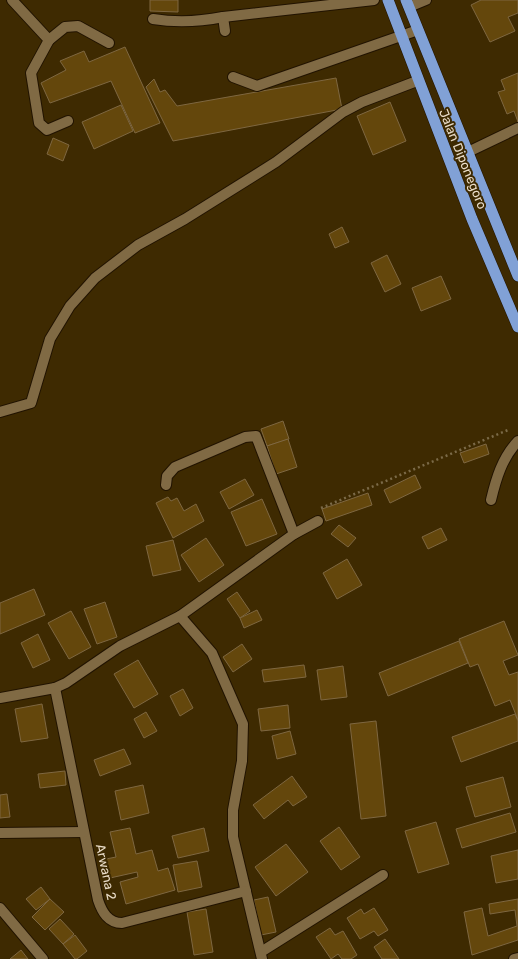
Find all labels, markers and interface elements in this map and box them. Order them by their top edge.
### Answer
street label: Jalan Diponegoro [435,107,490,212]
street label: Arwana 2 [93,843,119,901]

